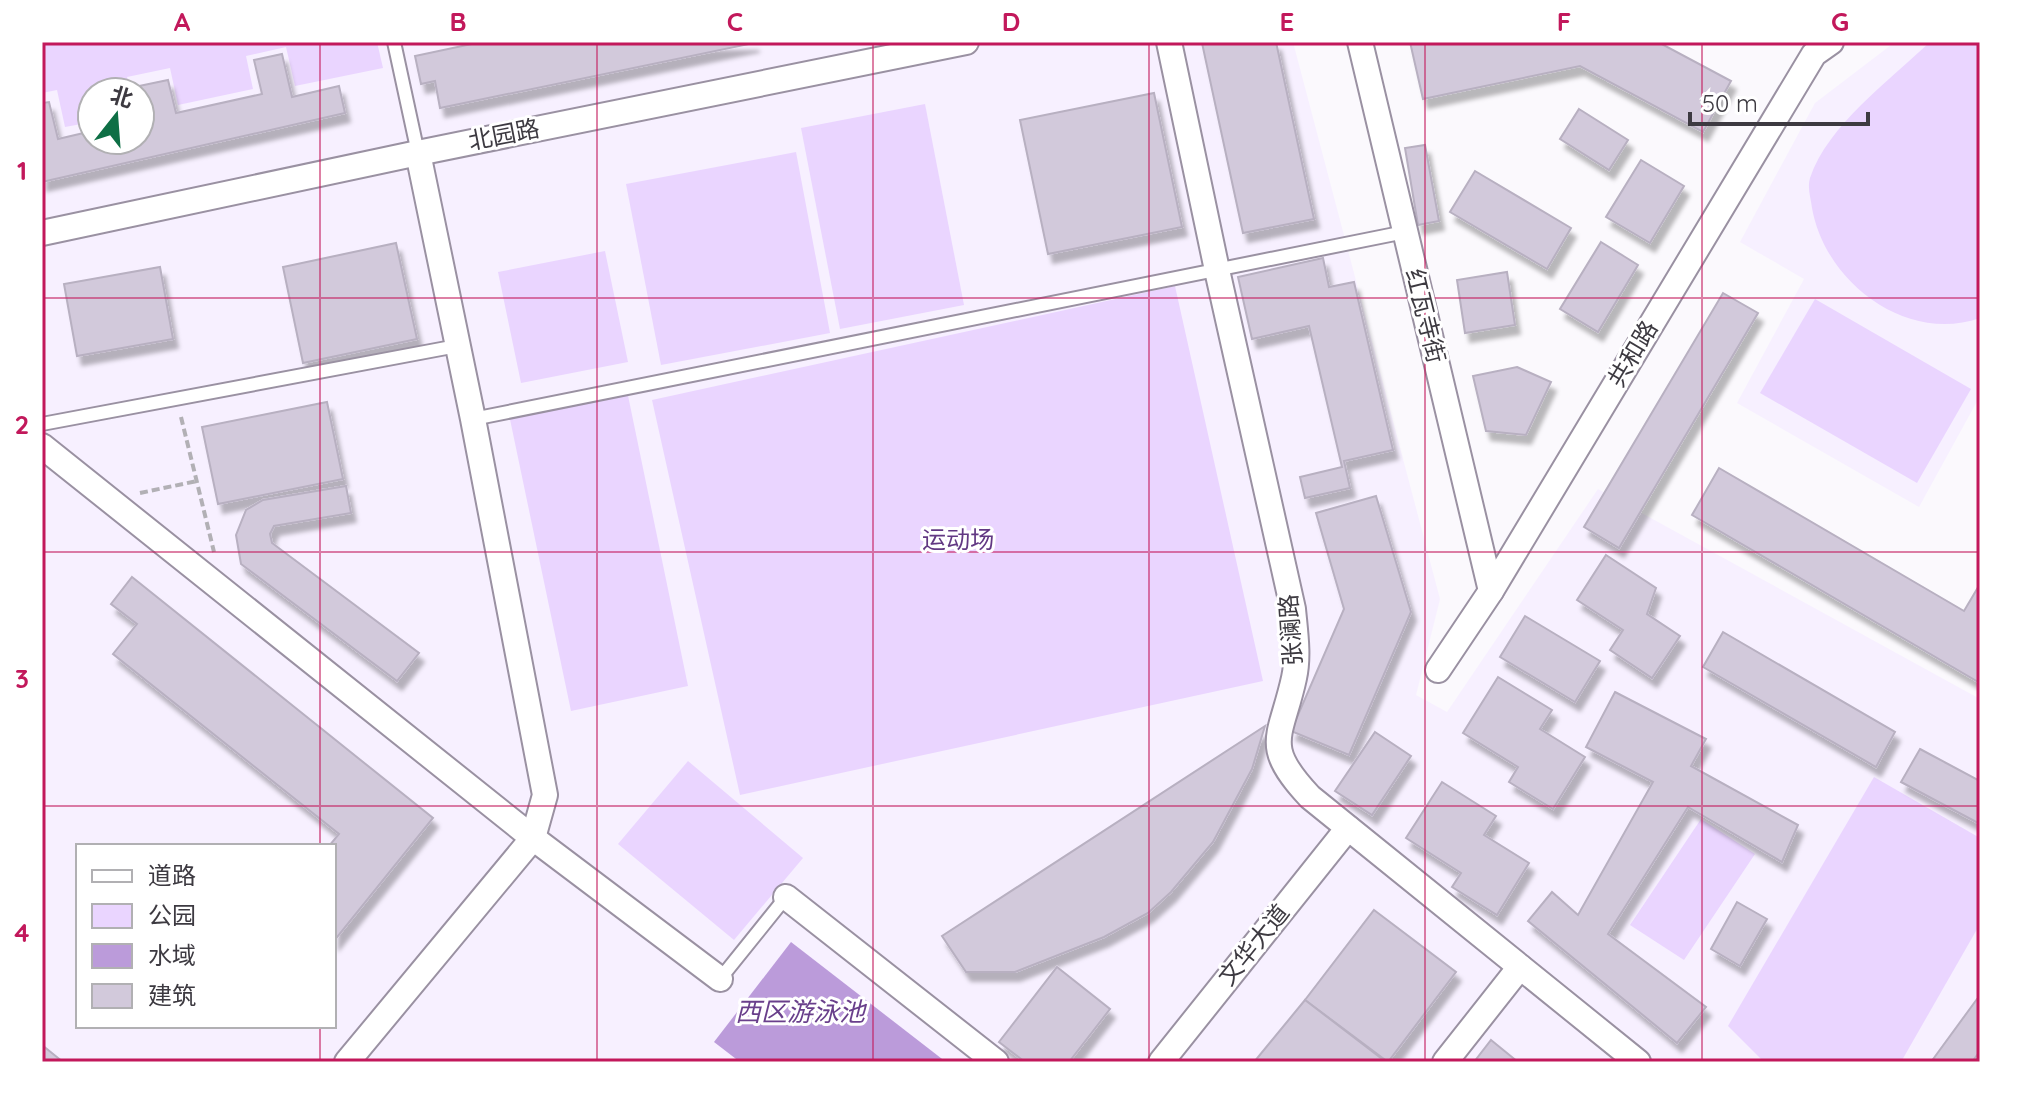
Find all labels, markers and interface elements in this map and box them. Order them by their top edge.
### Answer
text: A [174,5,191,38]
text: B [449,5,467,38]
text: C [727,5,743,38]
text: D [1002,5,1020,38]
text: E [1280,5,1294,38]
text: F [1557,5,1571,38]
text: G [1831,5,1849,38]
north arrow [76,76,156,156]
scale bar [1690,76,1868,126]
text: 北 [107,80,136,113]
text: 50 m [1702,88,1758,118]
street label: 北园路 [466,112,542,156]
text: 1 [17,154,27,187]
street label: 红瓦寺街 [1400,266,1452,366]
street label: 共和路 [1601,315,1664,392]
text: 2 [15,408,29,441]
park label: 运动场 [922,524,994,554]
street label: 张澜路 [1273,593,1307,667]
text: 3 [15,662,29,695]
legend [76,844,336,1028]
text: 道路 [148,860,196,890]
street label: 文华大道 [1211,898,1295,991]
text: 公园 [148,900,196,930]
text: 4 [14,916,30,949]
text: 水域 [148,940,196,970]
text: 建筑 [148,980,196,1010]
water label: 西区游泳池 [735,995,868,1028]

